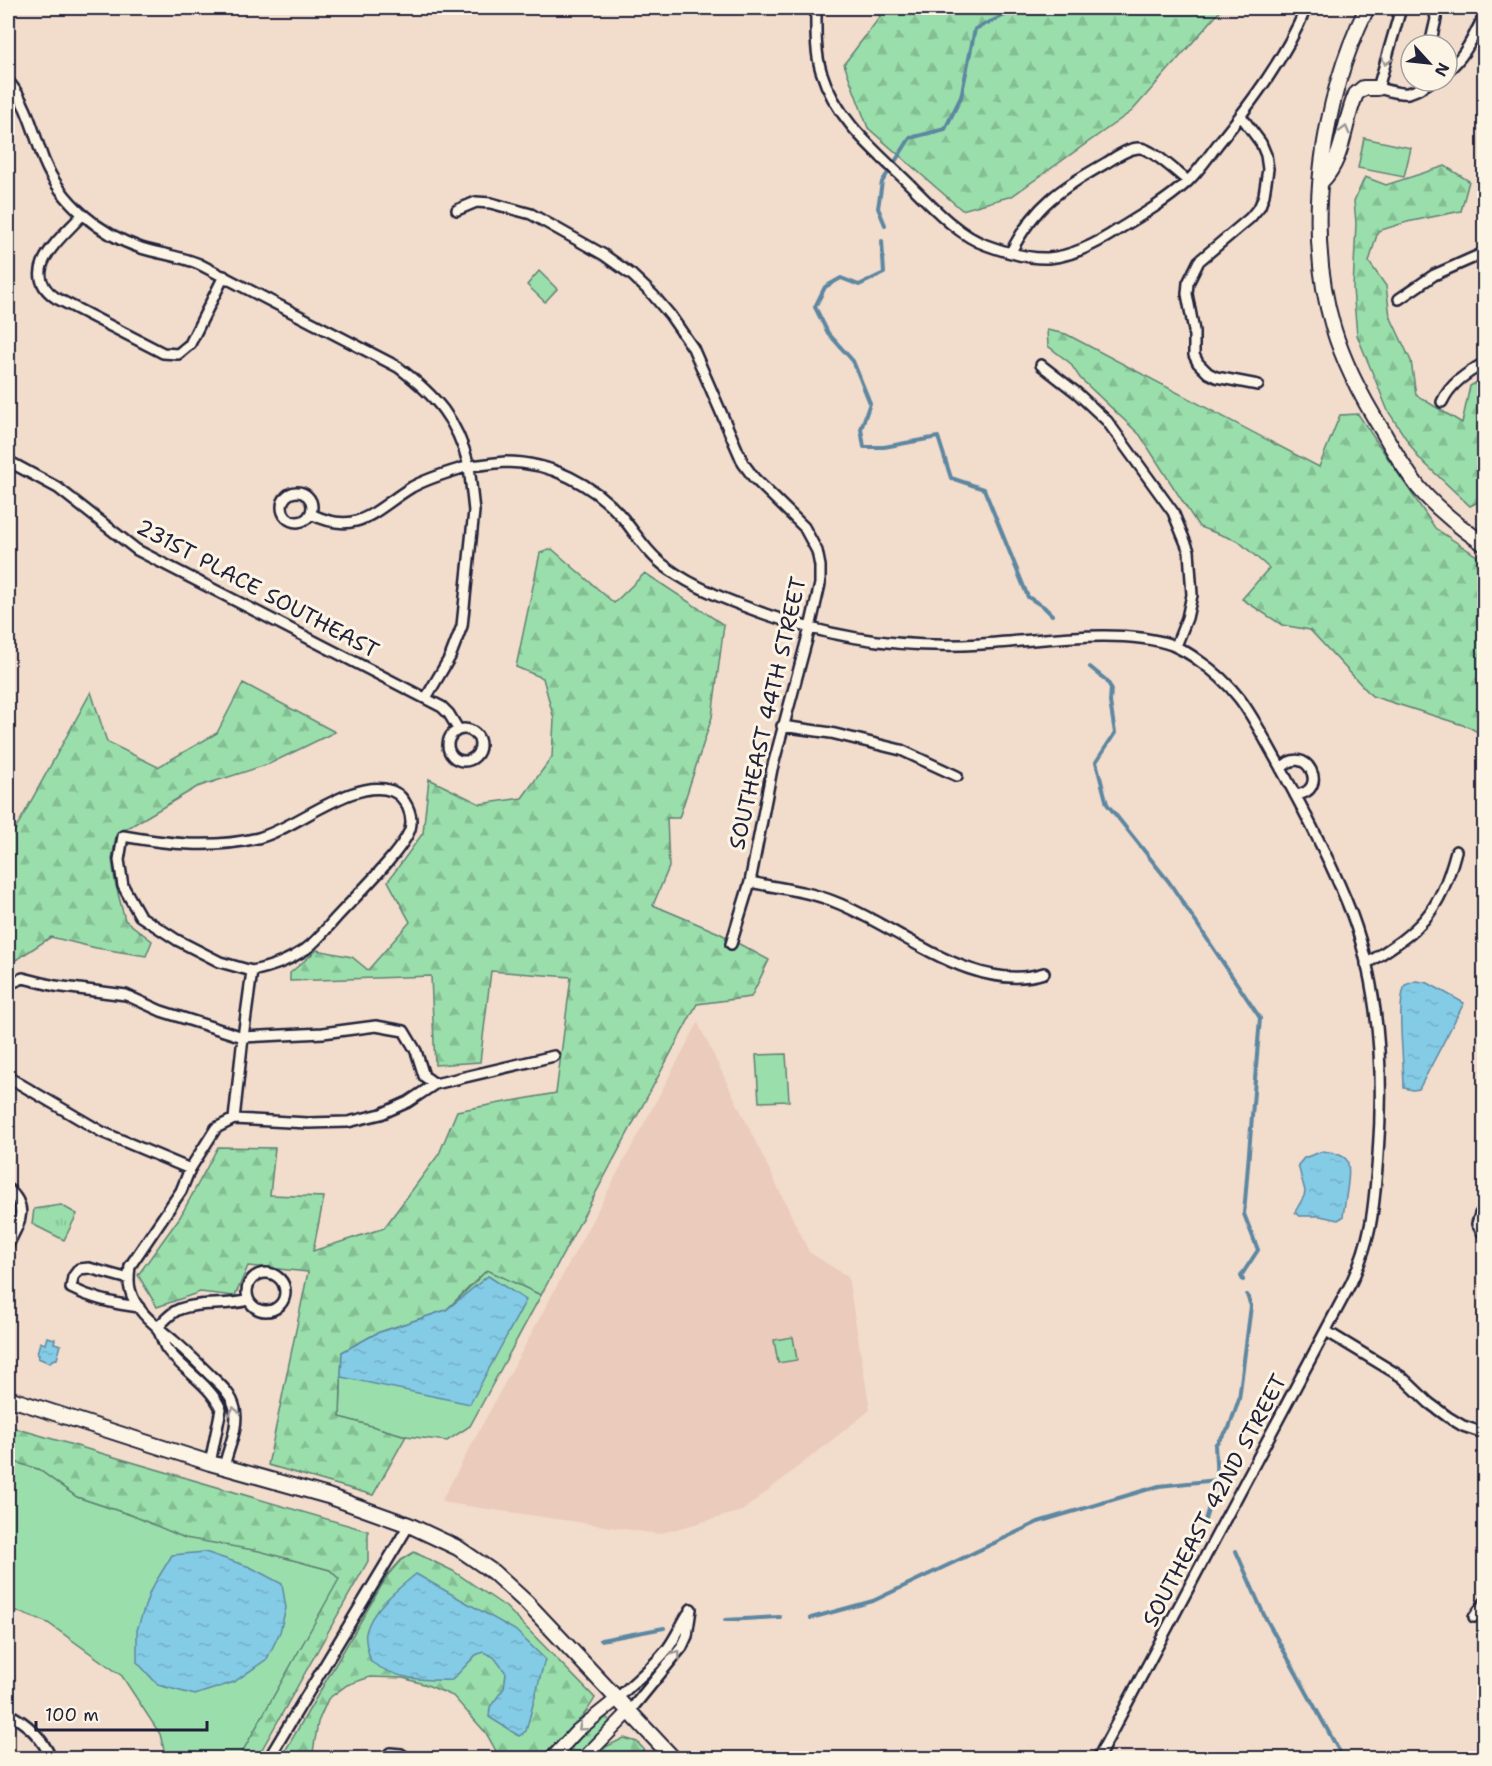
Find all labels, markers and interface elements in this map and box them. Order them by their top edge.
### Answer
north arrow [1399,33,1459,93]
one-way arrow [1381,55,1393,66]
text: N [1430,59,1454,80]
one-way arrow [1338,125,1350,136]
street label: 231ST PLACE SOUTHEAST [132,512,384,665]
street label: SOUTHEAST 44TH STREET [722,574,813,852]
street label: SOUTHEAST 42ND STREET [1135,1369,1294,1631]
one-way arrow [228,1406,241,1416]
one-way arrow [669,1650,680,1661]
scale bar [36,1694,207,1732]
text: 100 m [45,1703,99,1727]
one-way arrow [578,1720,589,1731]

